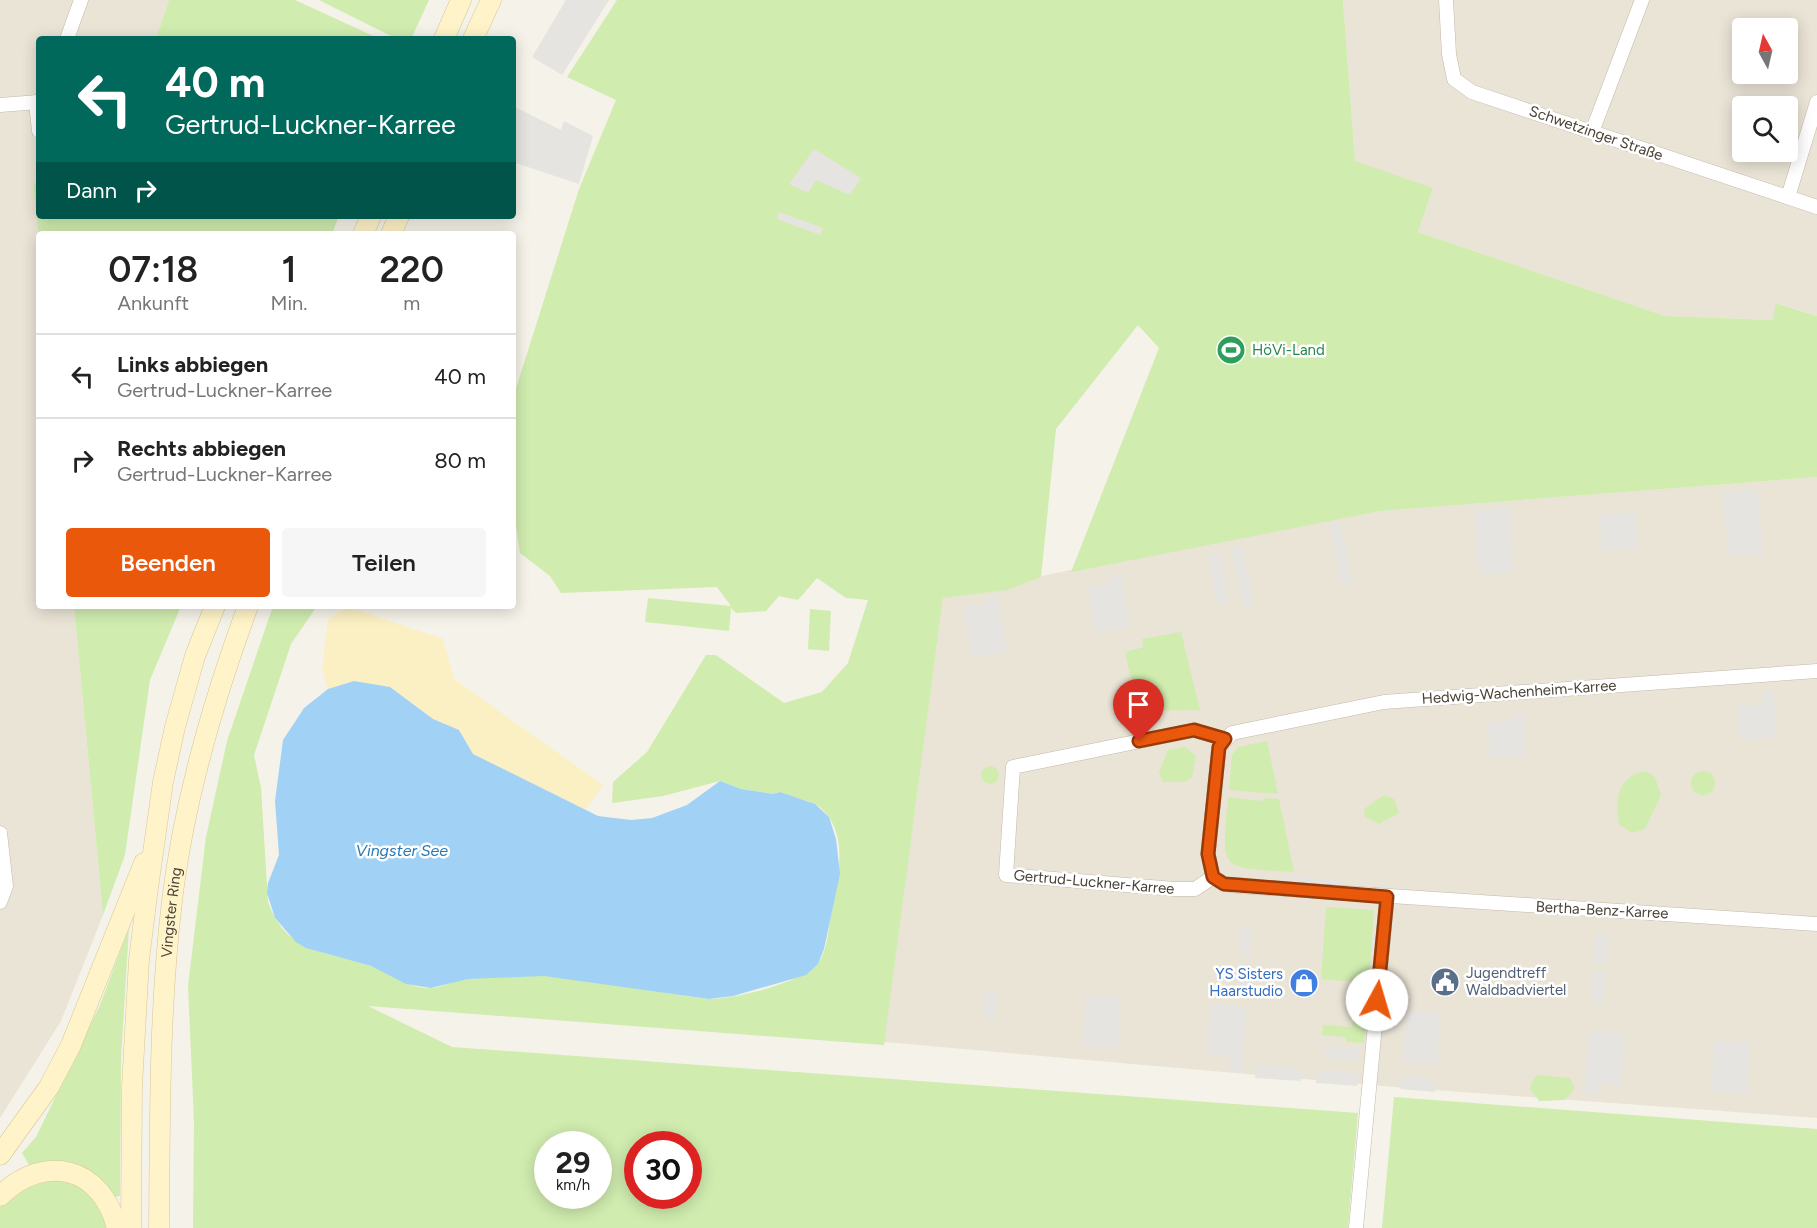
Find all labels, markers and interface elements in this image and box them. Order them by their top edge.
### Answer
north arrow [1732,18,1798,84]
map controls [1732,18,1798,162]
text: 40 m [165,57,265,108]
icon: left [66,60,144,138]
button: search [1732,96,1798,162]
street label: Schwetzinger Straße [1527,102,1665,164]
text: Gertrud-Luckner-Karree [165,108,456,141]
icon: right [129,174,162,207]
text: Dann [66,177,117,204]
text: 07:18 [108,248,198,291]
text: 1 [281,248,297,291]
text: 220 [380,248,444,291]
text: Ankunft [117,291,189,315]
text: Min. [271,291,307,315]
text: m [403,291,420,315]
sports icon: HöVi-Land [1215,334,1247,366]
place label: HöVi-Land [1252,341,1325,359]
text: Links abbiegen [117,351,268,378]
icon: left [66,360,99,393]
text: 40 m [434,363,486,390]
text: Gertrud-Luckner-Karree [117,378,332,402]
text: Rechts abbiegen [117,435,286,462]
icon: right [66,444,99,477]
text: 80 m [434,447,486,474]
text: Gertrud-Luckner-Karree [117,462,332,486]
button: Beenden [66,528,270,597]
button: Teilen [282,528,486,597]
street label: Hedwig-Wachenheim-Karree [1421,676,1617,708]
pin [1113,679,1164,741]
icon: arrive [1122,688,1155,721]
water label: Vingster See [356,841,448,860]
street label: Vingster Ring [157,866,186,958]
street label: Gertrud-Luckner-Karree [1013,866,1175,898]
street label: Bertha-Benz-Karree [1535,898,1669,922]
place label: Jugendtreff Waldbadviertel [1466,964,1566,999]
place label: YS Sisters Haarstudio [1209,965,1283,1000]
public building icon: Jugendtreff Waldbadviertel [1429,966,1461,998]
shop icon: YS Sisters Haarstudio [1288,967,1320,999]
position arrow [1345,968,1409,1032]
speed limit sign: 30 [624,1131,702,1209]
text: 29 [556,1144,590,1181]
text: km/h [556,1176,590,1194]

